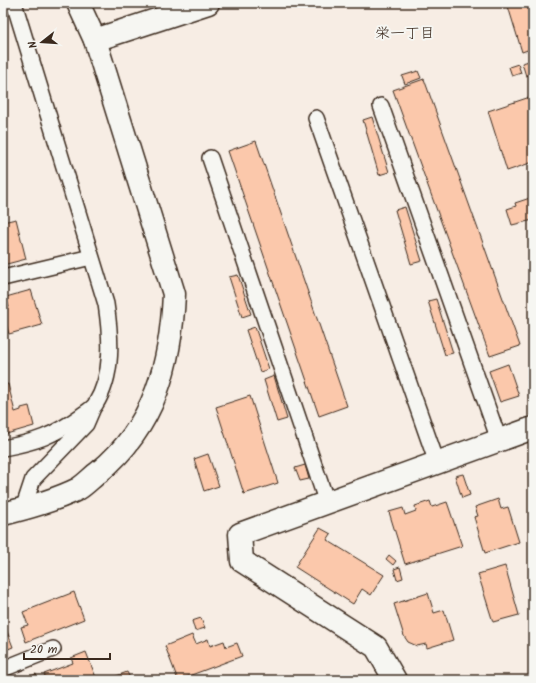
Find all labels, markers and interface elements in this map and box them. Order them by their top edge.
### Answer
north arrow [22,22,62,62]
district label: 栄一丁目 [375,22,435,46]
text: N [24,39,43,51]
scale bar [24,635,110,661]
text: 20 m [30,640,58,659]

